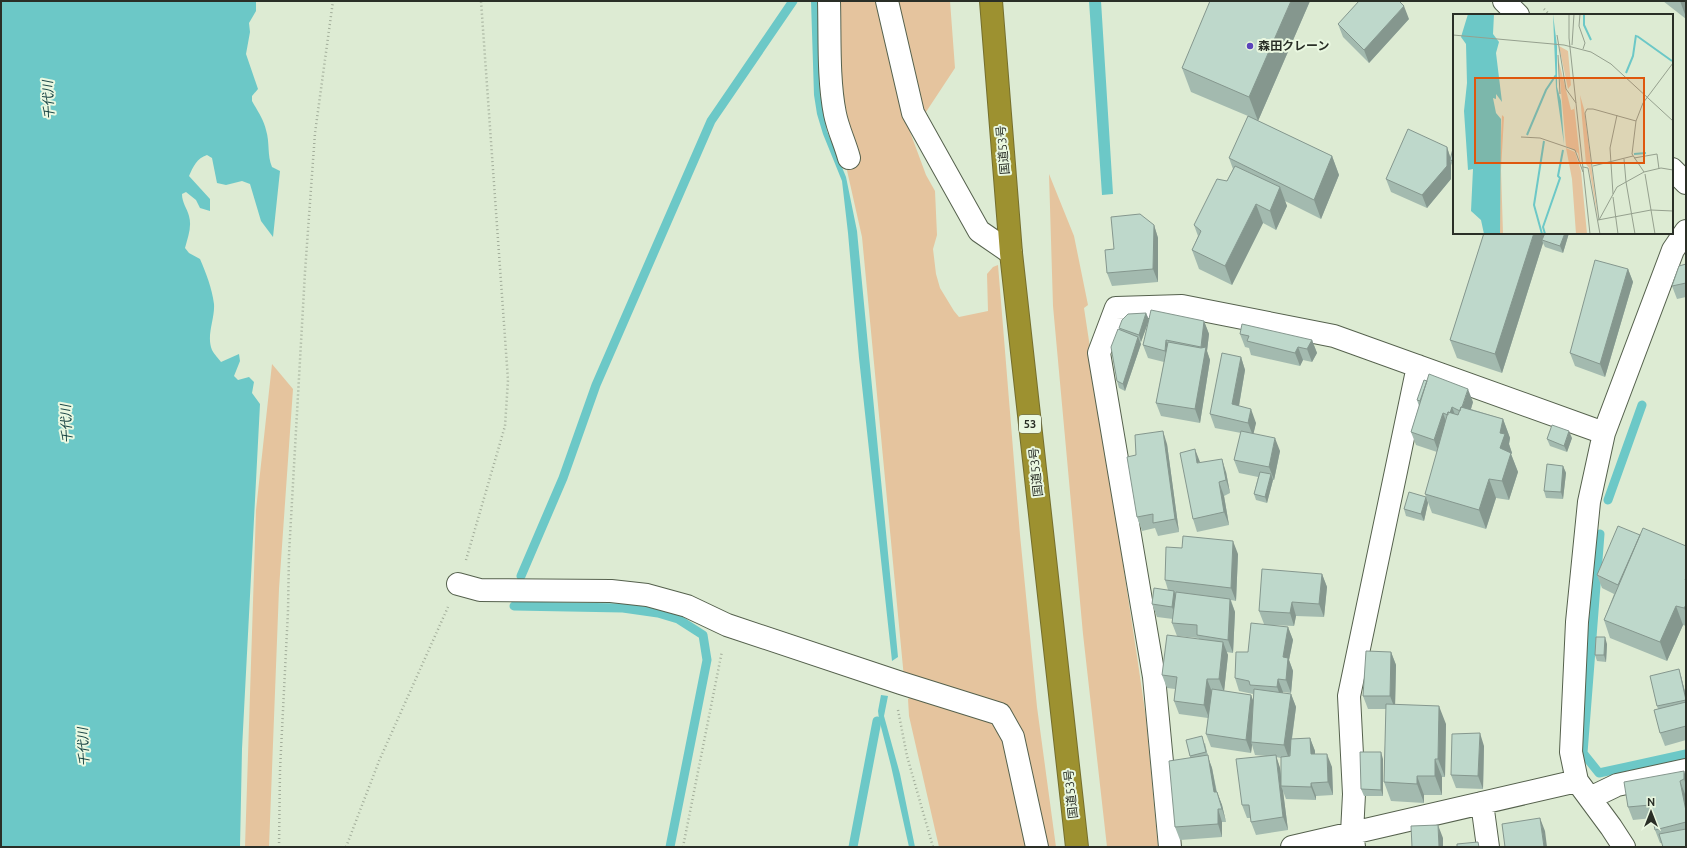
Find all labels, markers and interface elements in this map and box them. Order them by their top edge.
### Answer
inset map [1453,14,1673,234]
place label: 森田クレーン [1258,39,1329,52]
marker: 森田クレーン [1245,41,1255,51]
water label: 千代川 [40,78,56,120]
street label: 国道53号 [994,125,1011,175]
water label: 千代川 [58,402,74,444]
road number: 53 [1019,415,1041,433]
street label: 国道53号 [1026,447,1045,497]
water label: 千代川 [75,725,91,767]
street label: 国道53号 [1061,769,1080,819]
north arrow [1631,792,1671,832]
text: N [1647,796,1655,808]

